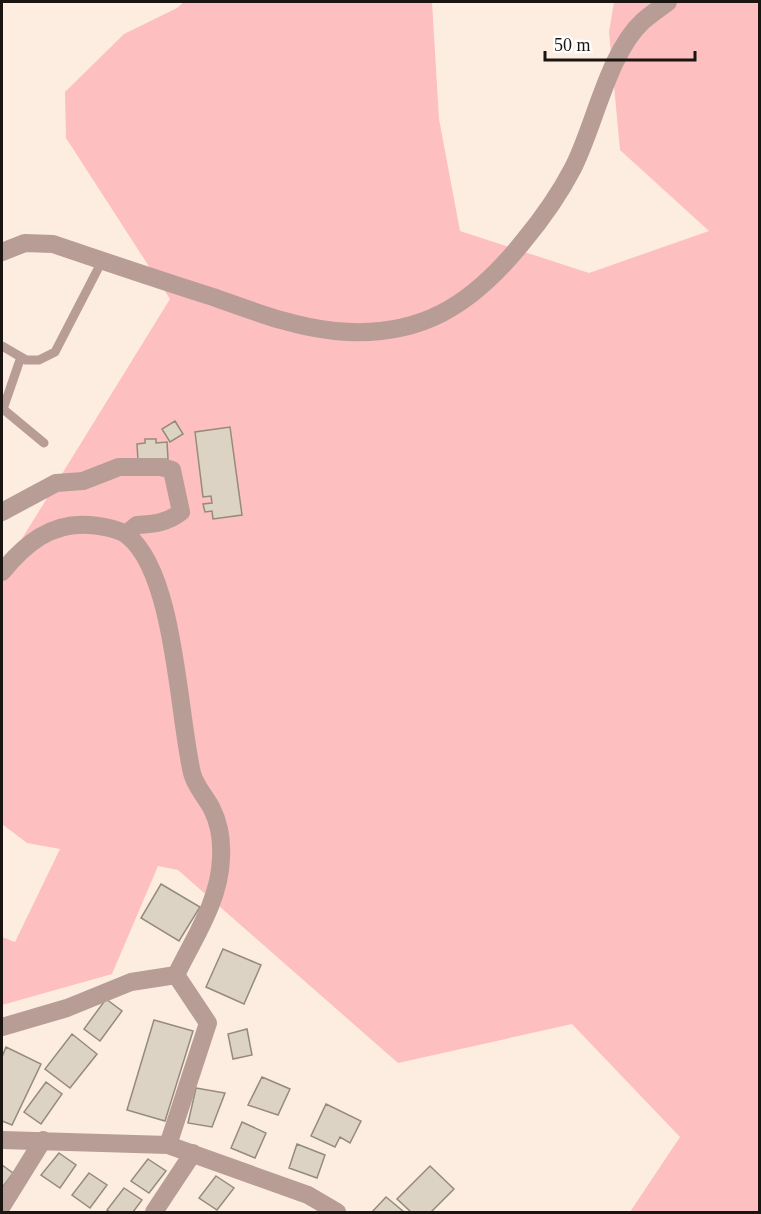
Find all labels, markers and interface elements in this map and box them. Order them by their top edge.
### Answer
scale bar [545,24,695,62]
text: 50 m [554,35,591,55]

